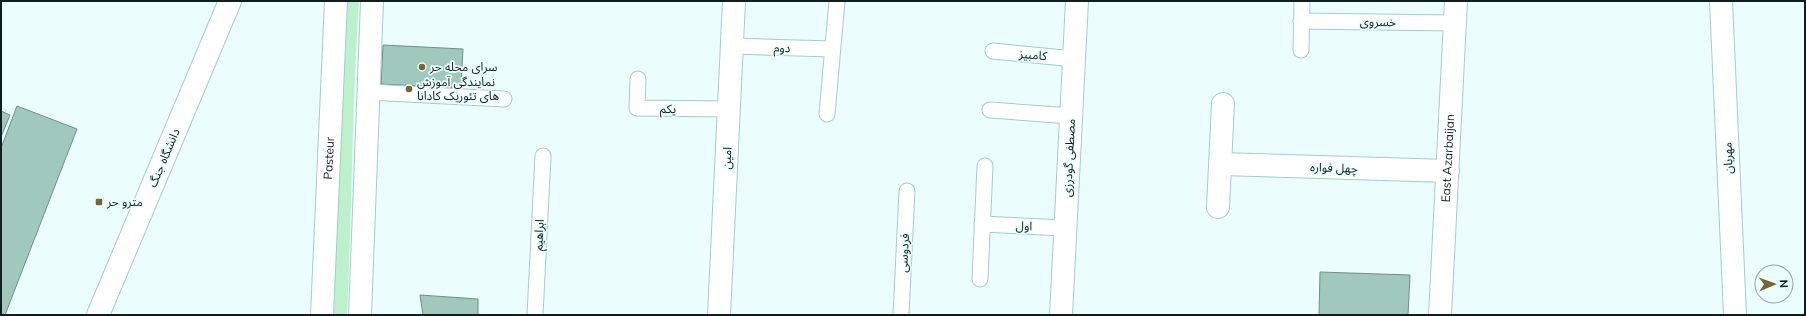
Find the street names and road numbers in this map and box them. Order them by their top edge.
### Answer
street label: خسروی [1360,14,1396,29]
street label: دوم [773,40,791,57]
street label: کامبیز [1017,46,1049,63]
street label: یکم [660,101,676,118]
street label: East Azarbaijan [1438,114,1457,203]
street label: مصطفی گودرزی [1059,118,1078,198]
street label: دانشگاه جنگ [144,126,183,189]
street label: Pasteur [320,136,337,180]
street label: مهربان [1719,142,1736,174]
street label: امین [718,146,735,170]
street label: چهل فواره [1310,159,1358,177]
street label: اول [1015,218,1033,233]
street label: ابراهیم [530,219,549,251]
street label: فردوسی [895,233,912,273]

